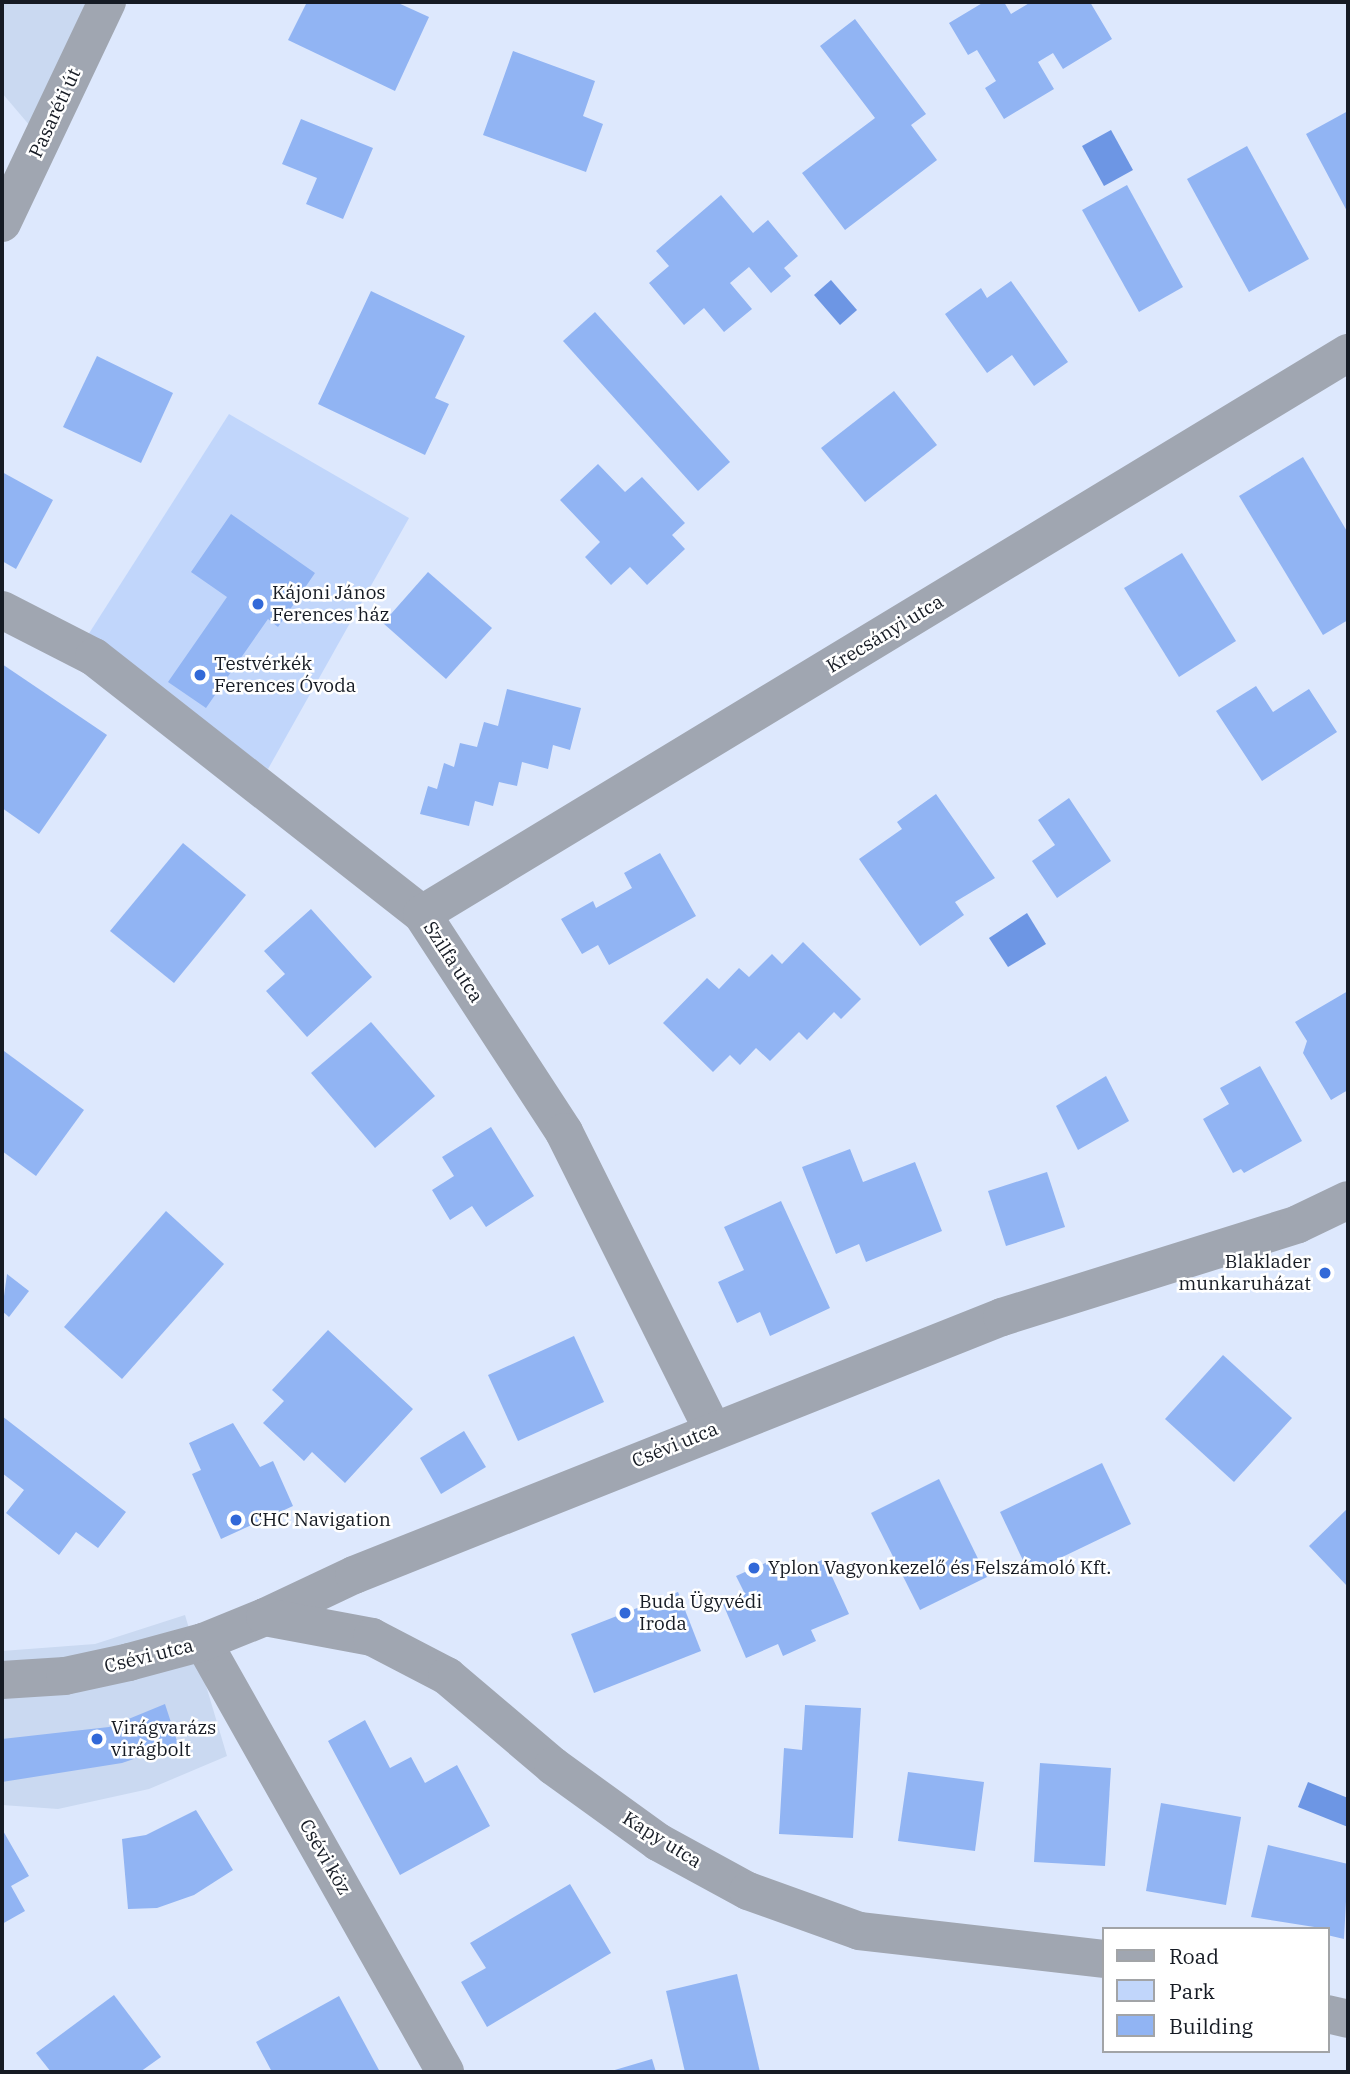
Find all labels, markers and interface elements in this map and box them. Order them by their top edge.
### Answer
street label: Pasaréti út [24,65,86,161]
place label: Kájoni János Ferences ház [272,582,389,626]
street label: Krecsányi utca [822,590,948,678]
marker: Kájoni János Ferences ház [250,596,266,612]
place label: Testvérkék Ferences Óvoda [214,653,356,697]
marker: Testvérkék Ferences Óvoda [192,667,208,683]
street label: Szilfa utca [418,917,488,1007]
place label: Blaklader munkaruházat [1178,1251,1311,1295]
marker: Blaklader munkaruházat [1317,1265,1333,1281]
street label: Csévi utca [629,1417,721,1473]
place label: CHC Navigation [250,1509,391,1531]
marker: CHC Navigation [228,1512,244,1528]
place label: Yplon Vagyonkezelő és Felszámoló Kft. [768,1557,1111,1579]
marker: Yplon Vagyonkezelő és Felszámoló Kft. [746,1560,762,1576]
place label: Buda Ügyvédi Iroda [639,1591,762,1635]
marker: Buda Ügyvédi Iroda [617,1605,633,1621]
street label: Csévi utca [102,1634,196,1678]
place label: Virágvarázs virágbolt [111,1717,216,1761]
marker: Virágvarázs virágbolt [89,1731,105,1747]
street label: Kapy utca [619,1807,705,1873]
street label: Csévi köz [294,1815,356,1899]
legend [1102,1927,1329,2053]
text: Road [1169,1942,1219,1970]
text: Park [1169,1977,1215,2005]
text: Building [1169,2012,1253,2040]

